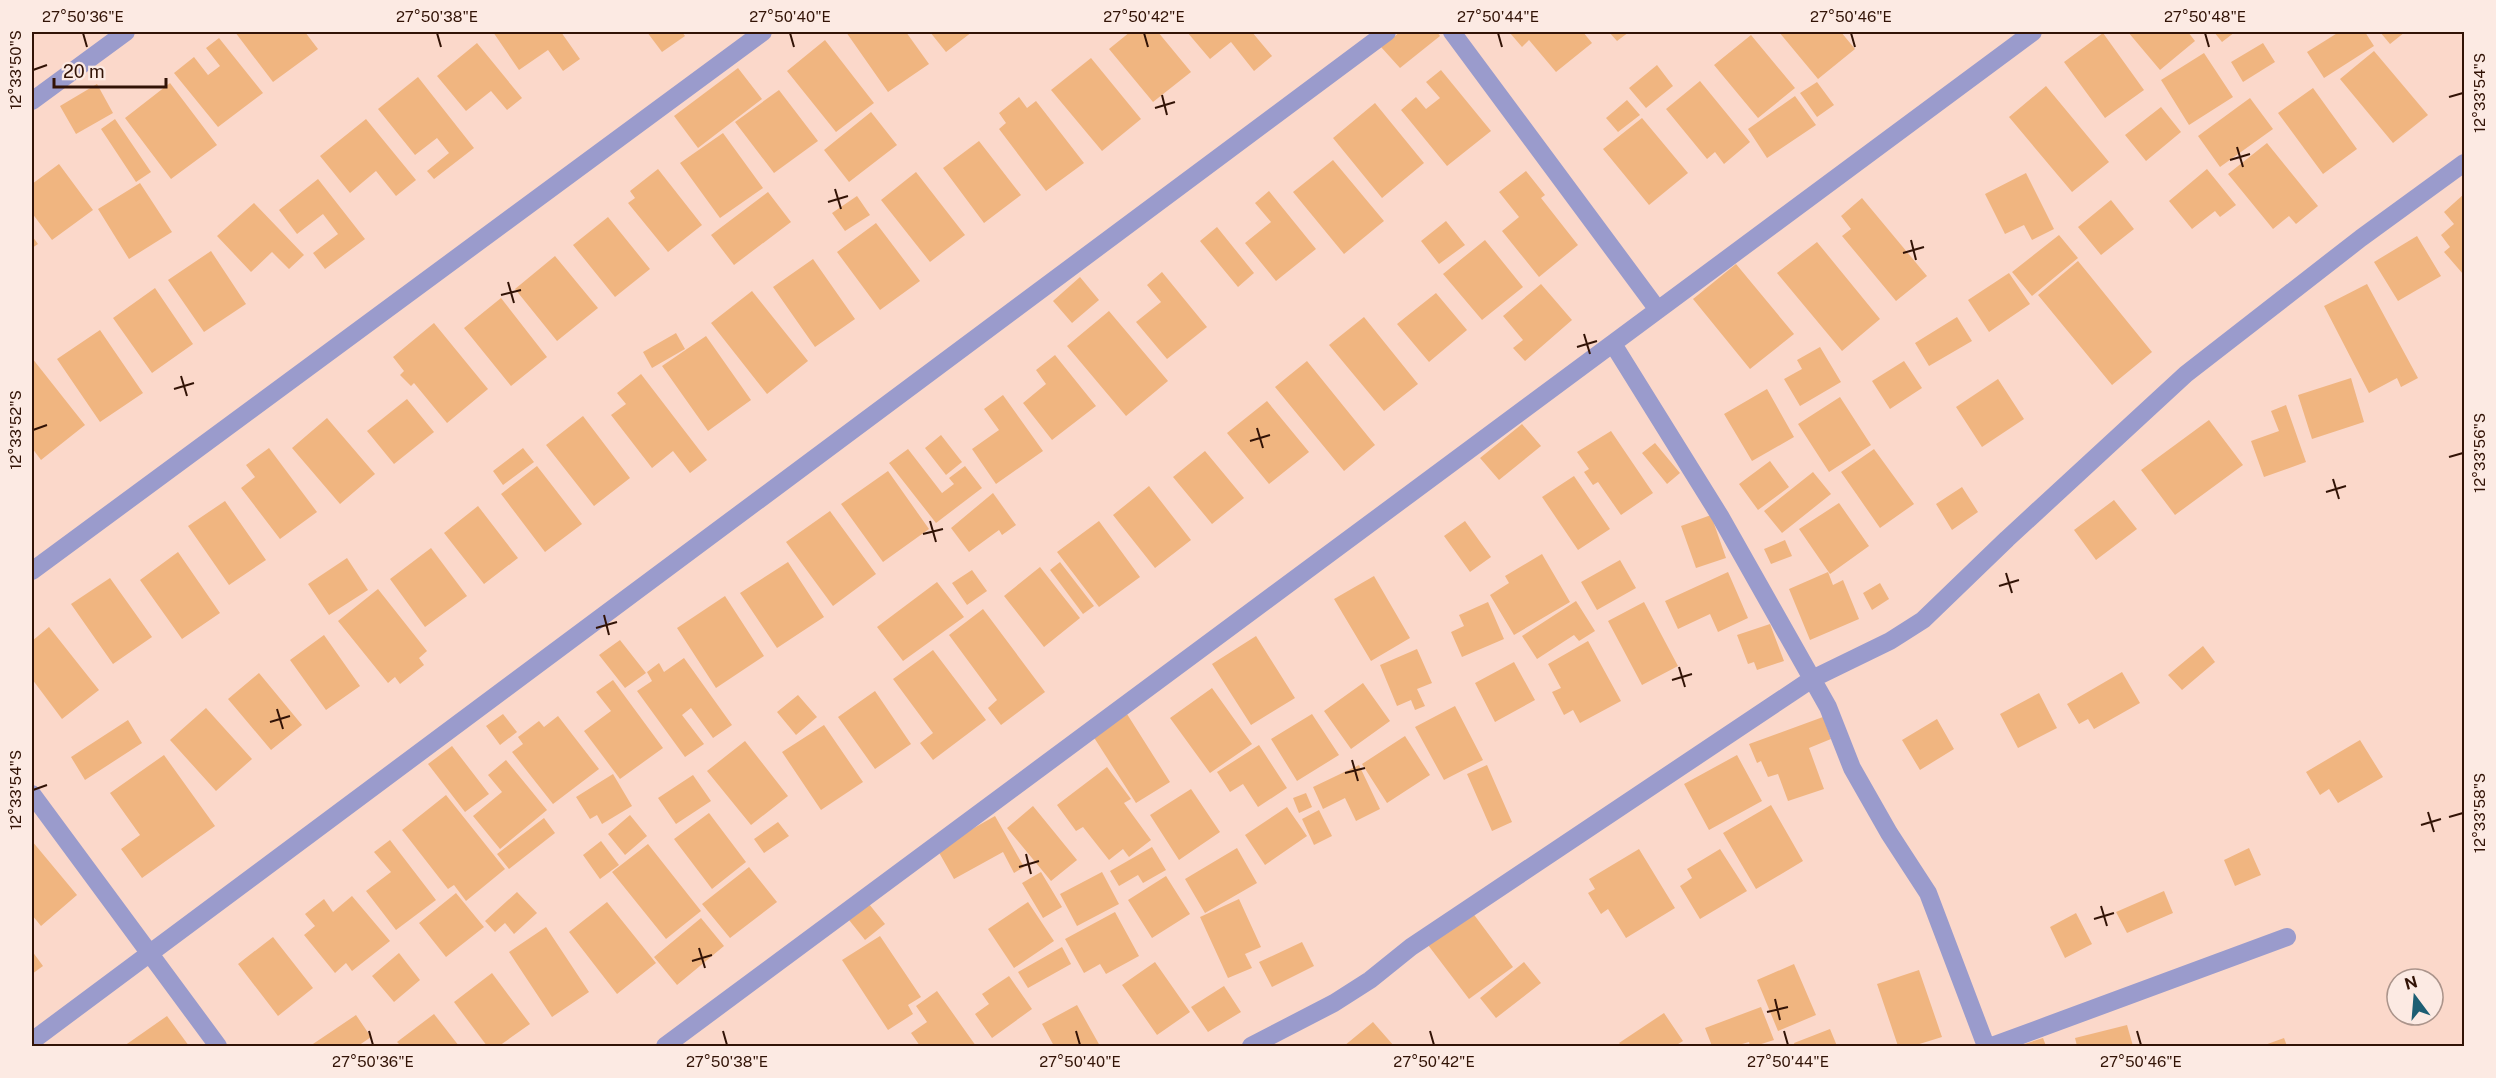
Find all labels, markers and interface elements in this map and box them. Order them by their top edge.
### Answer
text: 27°50'36"E [42,8,124,25]
text: 27°50'38"E [396,8,478,25]
text: 27°50'40"E [749,8,831,25]
text: 27°50'42"E [1103,8,1185,25]
text: 27°50'44"E [1457,8,1539,25]
text: 27°50'46"E [1810,8,1892,25]
text: 27°50'48"E [2164,8,2246,25]
text: 12°33'50"S [7,30,24,110]
scale bar [54,51,166,89]
text: 12°33'54"S [2471,53,2488,133]
text: 20 m [63,61,105,82]
text: 12°33'52"S [7,390,24,470]
text: 12°33'56"S [2471,413,2488,493]
text: 12°33'54"S [7,750,24,830]
text: 12°33'58"S [2471,773,2488,853]
north arrow [2385,967,2445,1027]
text: N [2402,972,2420,994]
text: 27°50'36"E [332,1053,414,1070]
text: 27°50'38"E [686,1053,768,1070]
text: 27°50'40"E [1039,1053,1121,1070]
text: 27°50'42"E [1393,1053,1475,1070]
text: 27°50'44"E [1747,1053,1829,1070]
text: 27°50'46"E [2100,1053,2182,1070]

